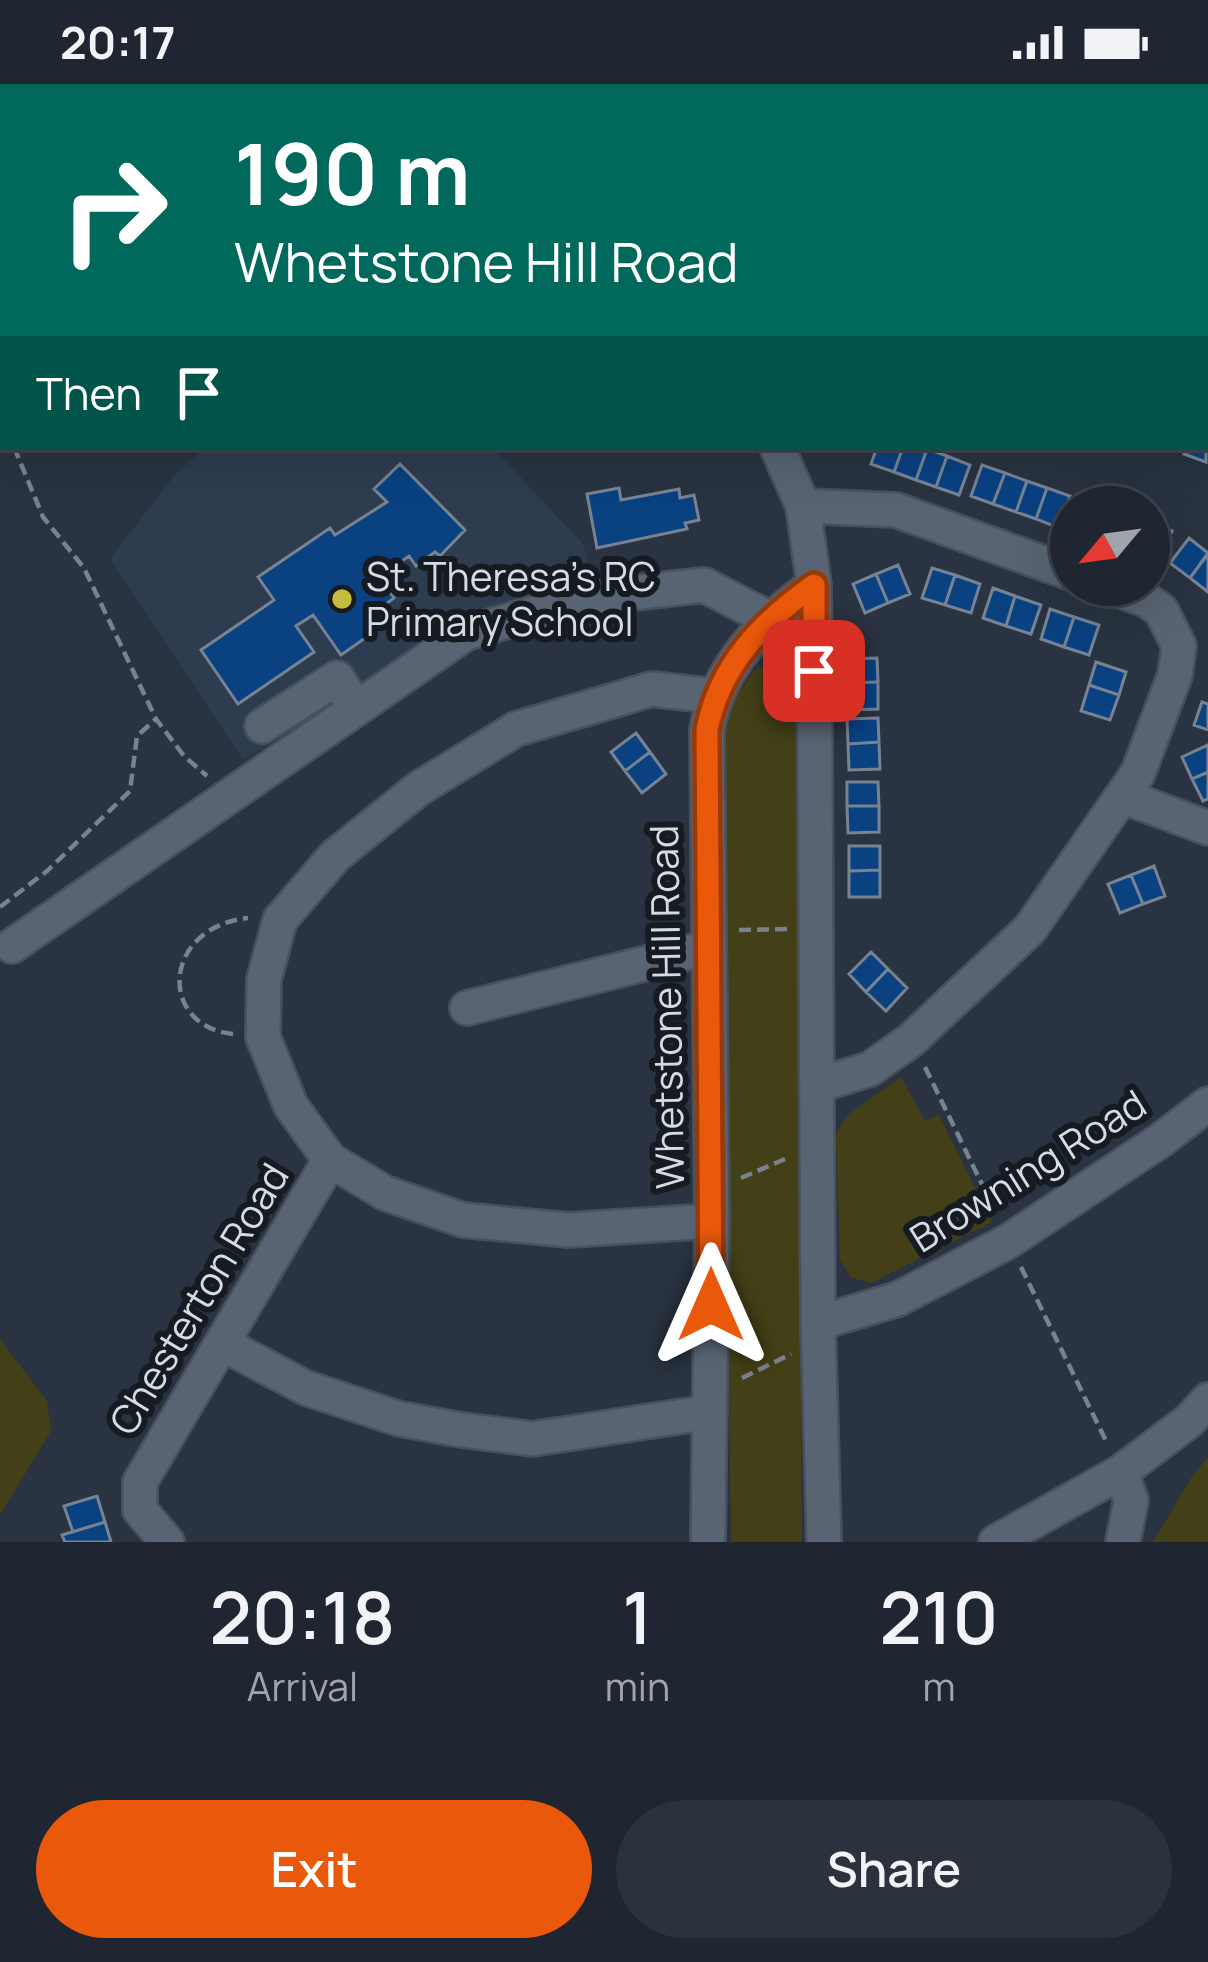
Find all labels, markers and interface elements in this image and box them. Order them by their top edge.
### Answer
text: 20:17 [60,11,176,73]
text: 190 m [234,115,471,230]
icon: right [36,132,192,288]
text: Whetstone Hill Road [234,224,738,298]
icon: arrive [166,360,232,426]
text: Then [36,362,142,424]
north arrow [1050,486,1170,606]
map controls [1050,486,1170,606]
place label: St. Theresa's RC Primary School [366,549,656,648]
marker: St. Theresa's RC Primary School [329,586,355,612]
pin [763,620,865,722]
icon: arrive [781,638,847,704]
street label: Whetstone Hill Road [636,824,696,1190]
street label: Browning Road [899,1076,1156,1264]
street label: Chesterton Road [96,1153,300,1444]
position arrow [648,1242,774,1368]
text: 20:18 [209,1567,395,1666]
text: 1 [622,1567,653,1666]
text: 210 [880,1567,998,1666]
text: Arrival [247,1659,358,1713]
text: min [605,1659,670,1713]
text: m [923,1659,956,1713]
button: Exit [36,1800,592,1938]
button: Share [616,1800,1172,1938]

